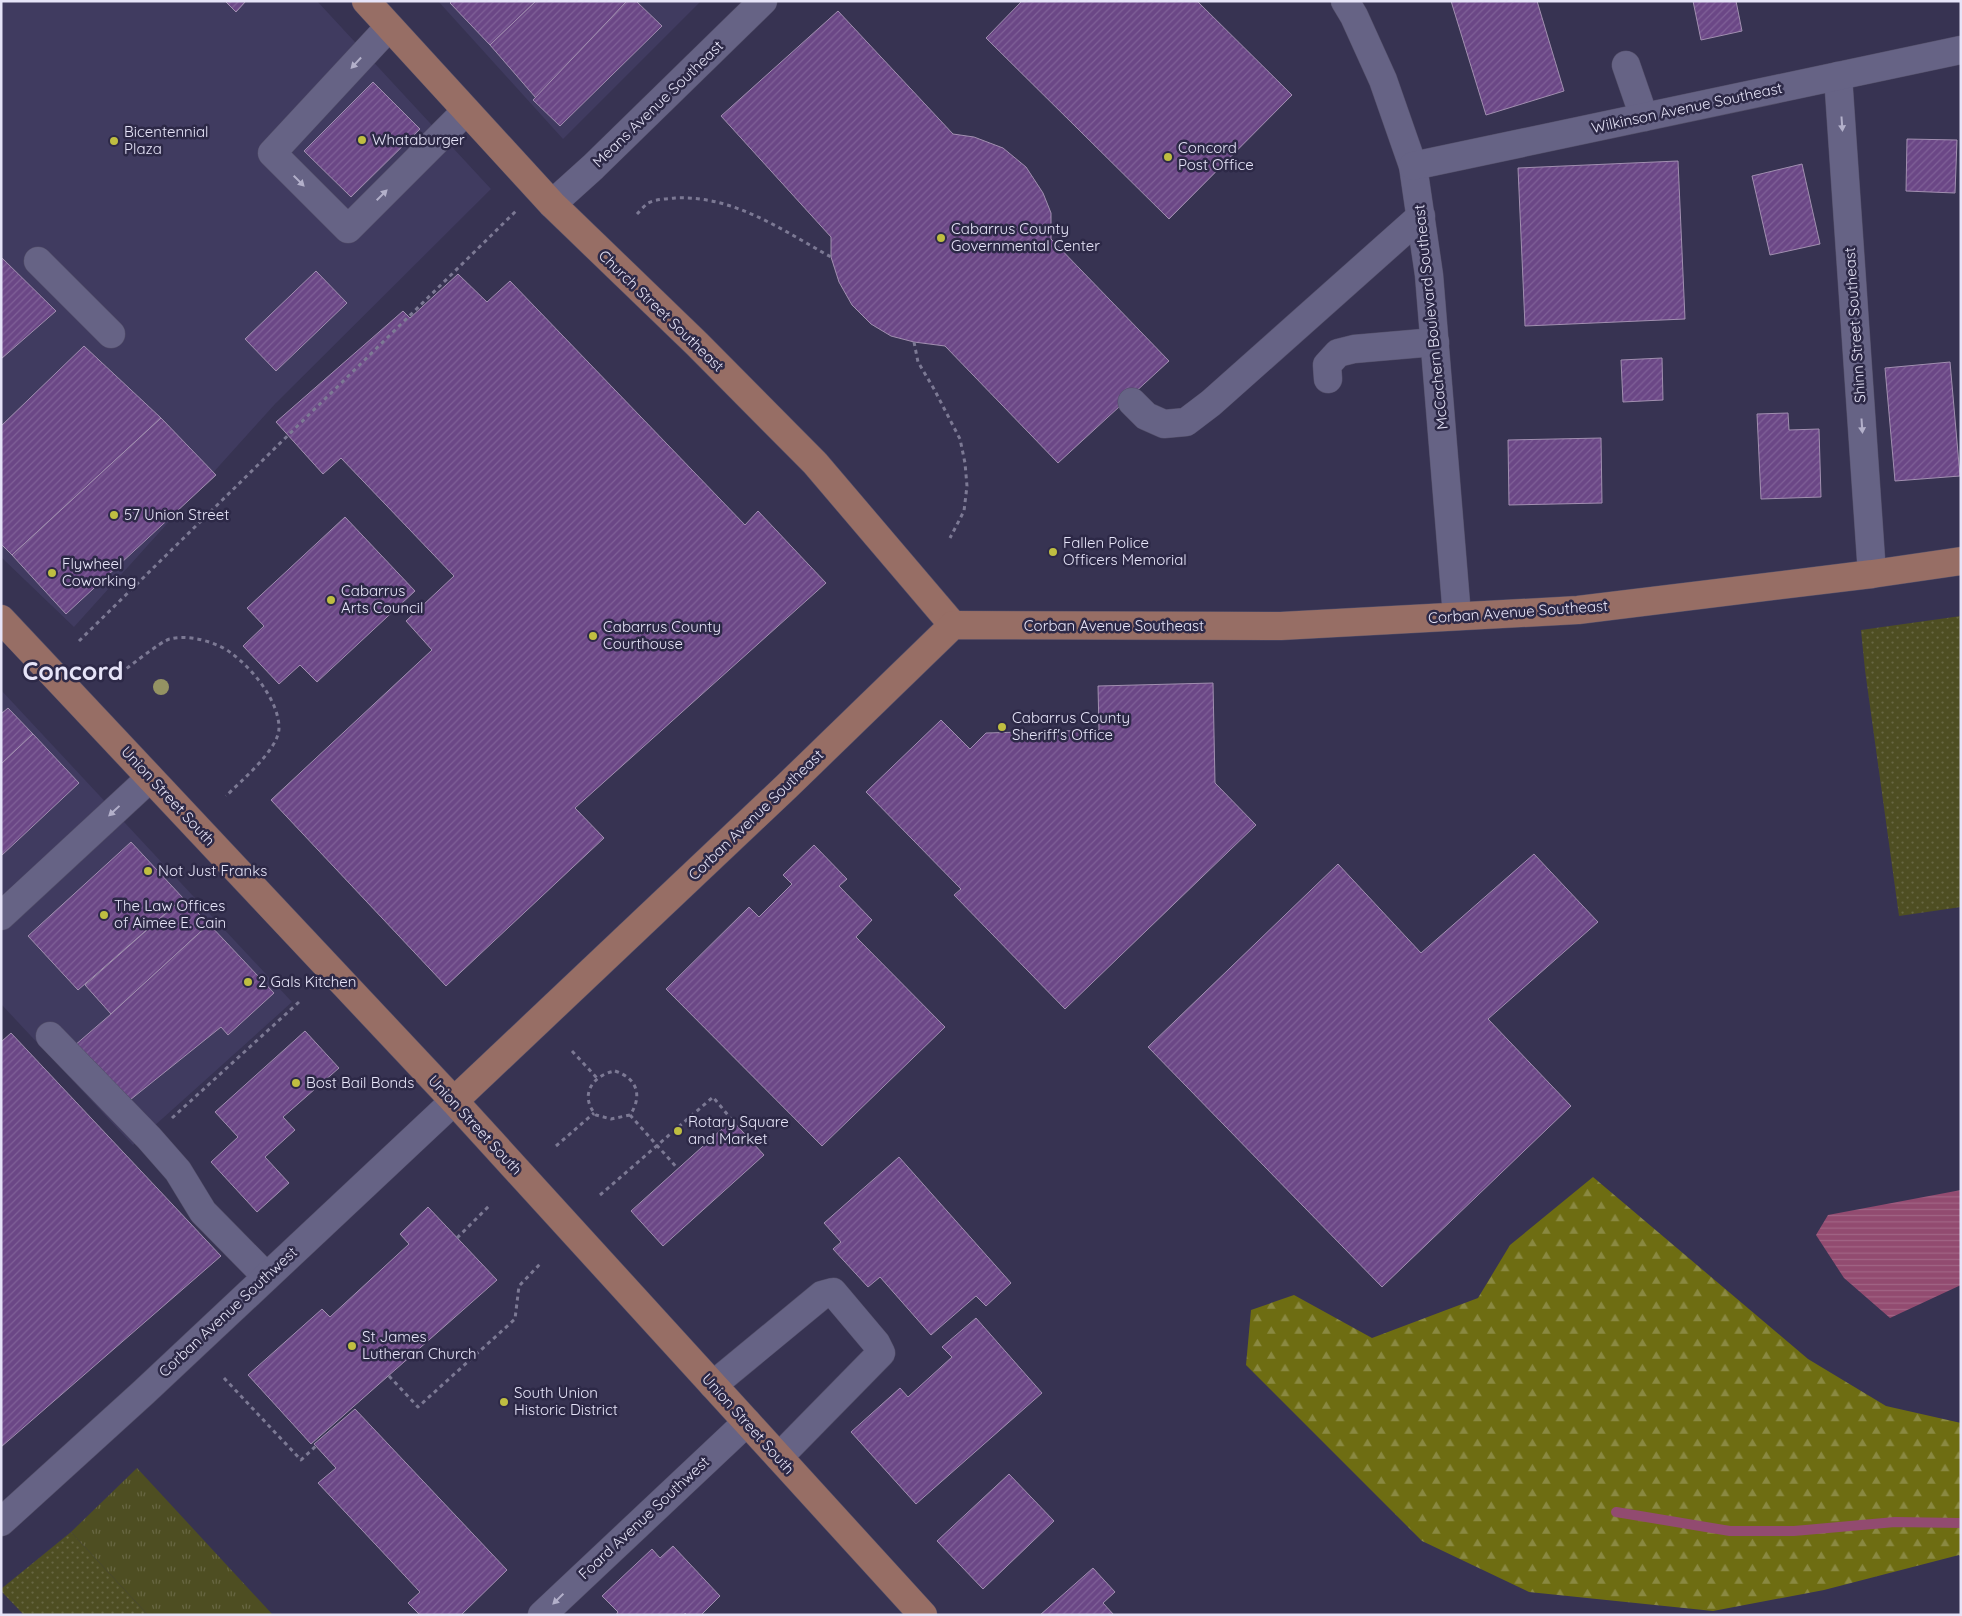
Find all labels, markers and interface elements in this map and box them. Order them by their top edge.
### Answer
street label: Means Avenue Southeast [588,36,727,171]
one-way arrow [350,56,362,68]
street label: Wilkinson Avenue Southeast [1590,78,1784,137]
one-way arrow [1838,117,1846,133]
place label: Bicentennial Plaza [124,122,208,158]
place label: Whataburger [372,130,465,149]
marker: Whataburger [356,134,368,146]
marker: Bicentennial Plaza [108,135,120,147]
place label: Concord Post Office [1178,138,1254,174]
marker: Concord Post Office [1162,151,1174,163]
one-way arrow [293,174,305,186]
one-way arrow [376,189,388,201]
street label: McCachern Boulevard Southeast [1409,203,1452,431]
place label: Cabarrus County Governmental Center [951,219,1100,255]
marker: Cabarrus County Governmental Center [935,232,947,244]
street label: Church Street Southeast [595,246,728,376]
street label: Shinn Street Southeast [1840,247,1869,404]
one-way arrow [1859,418,1867,434]
place label: 57 Union Street [124,505,229,524]
marker: 57 Union Street [108,509,120,521]
place label: Fallen Police Officers Memorial [1063,533,1187,569]
marker: Fallen Police Officers Memorial [1047,546,1059,558]
place label: Flywheel Coworking [62,554,136,590]
marker: Flywheel Coworking [46,567,58,579]
place label: Cabarrus Arts Council [341,581,424,617]
marker: Cabarrus Arts Council [325,594,337,606]
street label: Corban Avenue Southeast [1427,596,1609,627]
street label: Corban Avenue Southeast [1024,616,1204,635]
place label: Cabarrus County Courthouse [603,617,721,653]
marker: Cabarrus County Courthouse [587,630,599,642]
district label: Concord [23,655,123,686]
place label: Cabarrus County Sheriff's Office [1012,708,1130,744]
marker: Cabarrus County Sheriff's Office [996,721,1008,733]
street label: Union Street South [117,742,219,849]
street label: Corban Avenue Southeast [684,745,827,884]
one-way arrow [109,805,121,817]
place label: Not Just Franks [158,861,267,880]
marker: Not Just Franks [142,865,154,877]
place label: The Law Offices of Aimee E. Cain [114,896,226,932]
marker: The Law Offices of Aimee E. Cain [98,909,110,921]
place label: 2 Gals Kitchen [258,972,357,991]
marker: 2 Gals Kitchen [242,976,254,988]
street label: Union Street South [424,1071,526,1178]
place label: Bost Bail Bonds [306,1073,414,1092]
marker: Bost Bail Bonds [290,1077,302,1089]
place label: Rotary Square and Market [688,1112,789,1148]
marker: Rotary Square and Market [672,1125,684,1137]
street label: Corban Avenue Southwest [154,1242,301,1381]
place label: St James Lutheran Church [362,1327,477,1363]
marker: St James Lutheran Church [346,1340,358,1352]
street label: Union Street South [698,1369,799,1478]
place label: South Union Historic District [514,1383,618,1419]
marker: South Union Historic District [498,1396,510,1408]
street label: Foard Avenue Southwest [574,1452,713,1583]
one-way arrow [552,1593,564,1605]

